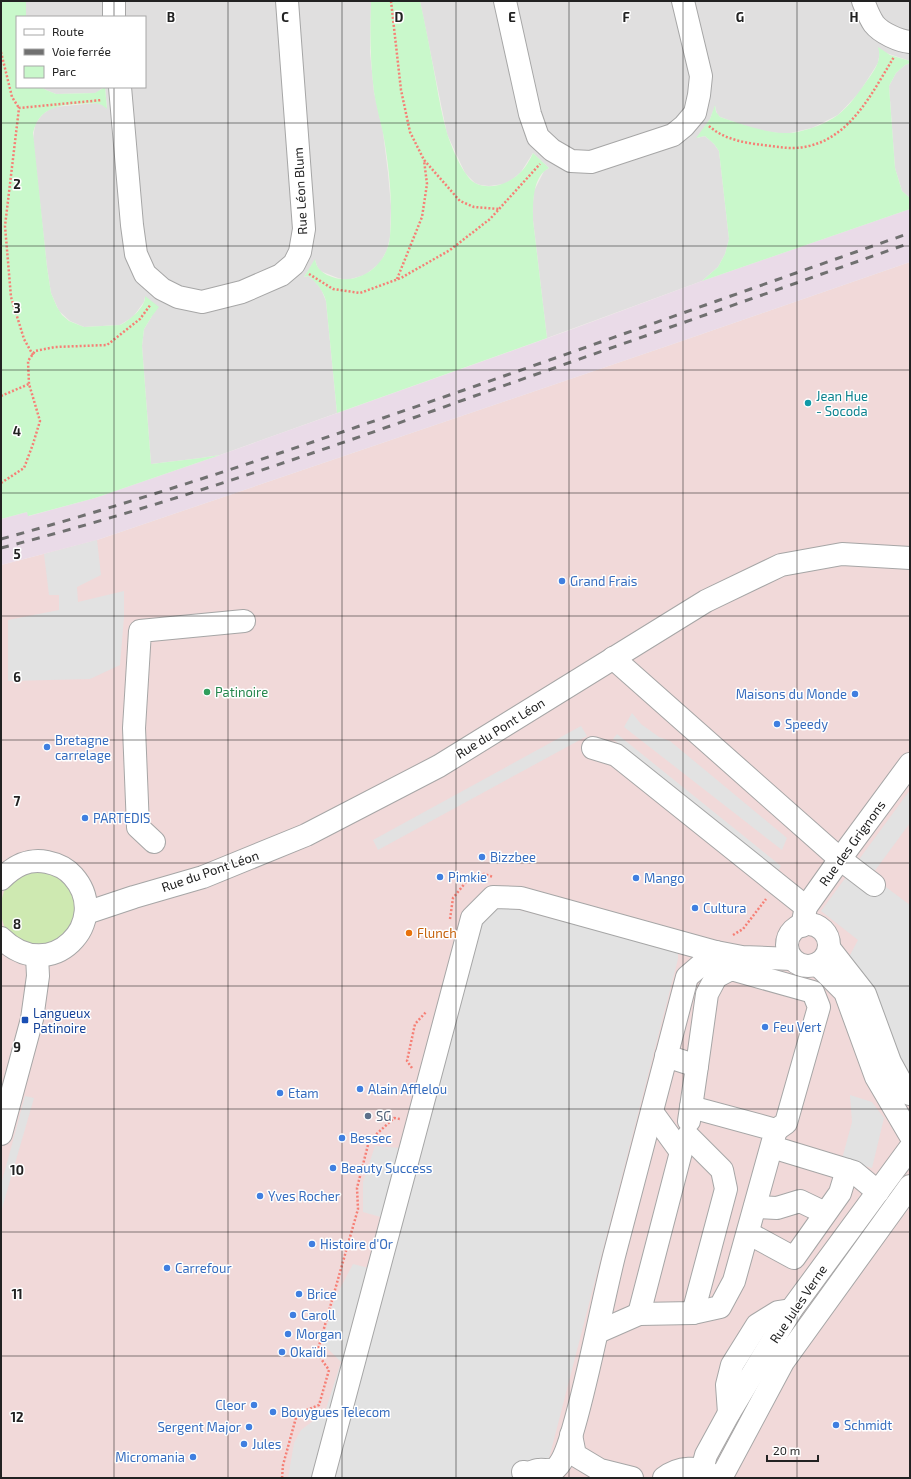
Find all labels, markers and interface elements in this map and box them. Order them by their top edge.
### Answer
text: B [167,9,175,25]
text: C [281,9,289,25]
text: D [395,9,404,25]
text: E [508,9,516,25]
text: F [622,9,630,25]
text: G [736,9,744,25]
text: H [850,9,859,25]
legend [16,16,146,88]
text: Route [52,24,84,38]
text: Voie ferrée [52,44,111,58]
text: Parc [52,64,76,78]
street label: Rue Léon Blum [290,147,310,235]
text: 2 [13,176,21,192]
text: 3 [13,300,21,316]
place label: Jean Hue - Socoda [816,388,868,419]
marker: Jean Hue - Socoda [803,398,813,408]
text: 4 [13,423,21,439]
text: 5 [13,546,21,562]
place label: Grand Frais [570,573,637,589]
marker: Grand Frais [557,576,567,586]
text: 6 [13,669,21,685]
place label: Patinoire [215,684,268,700]
place label: Maisons du Monde [736,686,847,702]
marker: Patinoire [202,687,212,697]
marker: Maisons du Monde [850,689,860,699]
street label: Rue du Pont Léon [452,694,548,762]
place label: Speedy [785,716,828,732]
marker: Speedy [772,719,782,729]
place label: Bretagne carrelage [55,732,111,763]
marker: Bretagne carrelage [42,742,52,752]
text: 7 [14,793,21,809]
street label: Rue des Grignons [815,797,889,889]
place label: PARTEDIS [93,810,150,826]
marker: PARTEDIS [80,813,90,823]
street label: Rue du Pont Léon [159,847,261,895]
place label: Bizzbee [490,849,536,865]
marker: Bizzbee [477,852,487,862]
place label: Pimkie [448,869,487,885]
place label: Mango [644,870,685,886]
marker: Pimkie [435,872,445,882]
marker: Mango [631,873,641,883]
place label: Cultura [703,900,746,916]
marker: Cultura [690,903,700,913]
text: 8 [13,916,21,932]
place label: Flunch [417,925,457,941]
marker: Flunch [404,928,414,938]
place label: Langueux Patinoire [33,1005,90,1036]
marker: Langueux Patinoire [20,1015,30,1025]
place label: Feu Vert [773,1019,821,1035]
marker: Feu Vert [760,1022,770,1032]
text: 9 [13,1039,21,1055]
place label: Alain Afflelou [368,1081,447,1097]
marker: Alain Afflelou [355,1084,365,1094]
place label: Etam [288,1085,319,1101]
marker: Etam [275,1088,285,1098]
place label: SG [376,1108,391,1124]
marker: SG [363,1111,373,1121]
place label: Bessec [350,1130,392,1146]
marker: Bessec [337,1133,347,1143]
place label: Beauty Success [341,1160,432,1176]
text: 10 [10,1162,24,1178]
marker: Beauty Success [328,1163,338,1173]
place label: Yves Rocher [268,1188,340,1204]
marker: Yves Rocher [255,1191,265,1201]
place label: Histoire d'Or [320,1236,393,1252]
marker: Histoire d'Or [307,1239,317,1249]
place label: Carrefour [175,1260,232,1276]
street label: Rue Jules Verne [766,1262,830,1346]
marker: Carrefour [162,1263,172,1273]
text: 11 [11,1286,23,1302]
place label: Brice [307,1286,337,1302]
marker: Brice [294,1289,304,1299]
place label: Caroll [301,1307,336,1323]
marker: Caroll [288,1310,298,1320]
place label: Morgan [296,1326,342,1342]
marker: Morgan [283,1329,293,1339]
place label: Okaïdi [290,1344,326,1360]
marker: Okaïdi [277,1347,287,1357]
place label: Cleor [215,1397,246,1413]
marker: Cleor [249,1400,259,1410]
place label: Bouygues Telecom [281,1404,390,1420]
marker: Bouygues Telecom [268,1407,278,1417]
text: 12 [10,1409,24,1425]
place label: Schmidt [844,1417,892,1433]
place label: Sergent Major [158,1419,241,1435]
marker: Schmidt [831,1420,841,1430]
marker: Sergent Major [244,1422,254,1432]
place label: Jules [252,1436,281,1452]
scale bar [767,1437,818,1463]
marker: Jules [239,1439,249,1449]
text: 20 m [773,1443,800,1457]
place label: Micromania [115,1449,185,1465]
marker: Micromania [188,1452,198,1462]

